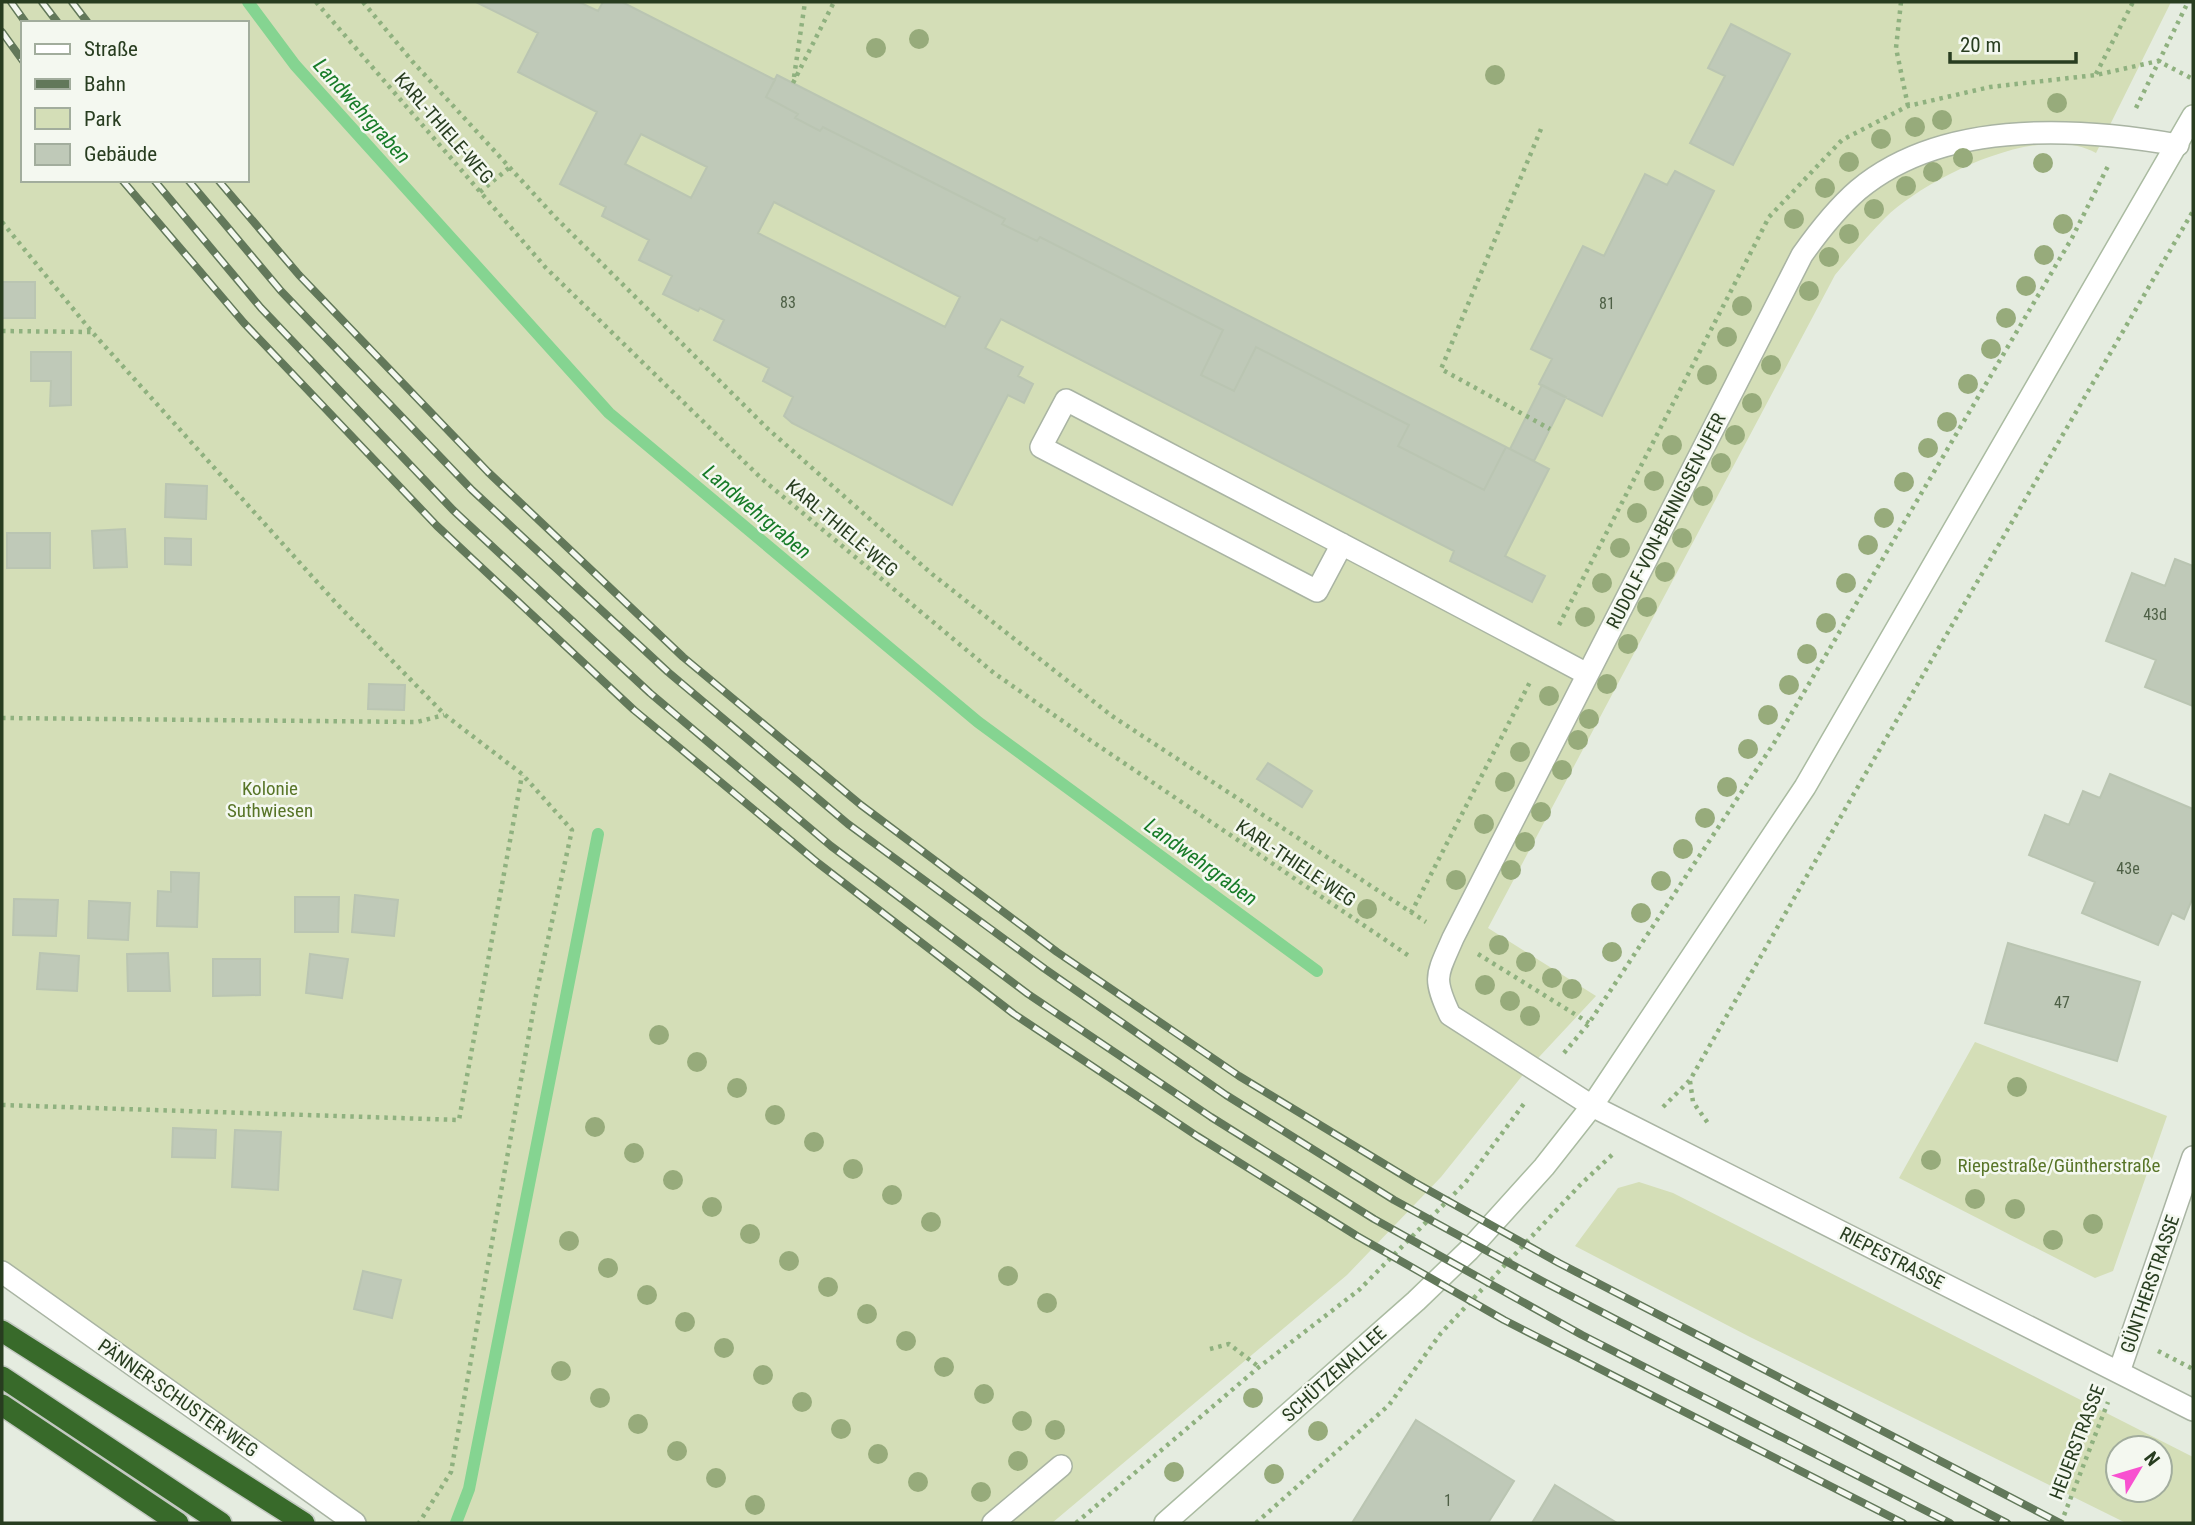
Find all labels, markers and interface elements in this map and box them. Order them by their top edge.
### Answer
legend [21,21,248,182]
scale bar [1950,21,2076,65]
text: 20 m [1960,33,2001,57]
text: Straße [84,37,138,61]
water label: Landwehrgraben [309,54,415,168]
street label: KARL-THIELE-WEG [390,68,498,188]
text: Bahn [84,72,126,96]
text: Park [84,107,122,131]
text: Gebäude [84,142,157,166]
house number: 83 [780,293,796,312]
house number: 81 [1599,294,1615,313]
street label: RUDOLF-VON-BENNIGSEN-UFER [1602,409,1730,633]
water label: Landwehrgraben [698,460,816,564]
street label: KARL-THIELE-WEG [781,474,903,582]
house number: 43d [2143,605,2167,624]
park label: Kolonie Suthwiesen [227,777,313,822]
water label: Landwehrgraben [1140,813,1262,911]
street label: KARL-THIELE-WEG [1232,815,1360,911]
house number: 43e [2116,859,2140,878]
house number: 47 [2054,993,2070,1012]
park label: Riepestraße/Güntherstraße [1957,1154,2161,1177]
street label: GÜNTHERSTRASSE [2116,1212,2184,1356]
street label: RIEPESTRASSE [1836,1222,1948,1294]
street label: SCHÜTZENALLEE [1277,1321,1391,1427]
street label: PÄNNER-SCHUSTER-WEG [94,1334,262,1462]
street label: HEUERSTRASSE [2045,1381,2109,1503]
north arrow [2104,1434,2174,1504]
text: N [2139,1447,2165,1471]
house number: 1 [1444,1491,1452,1510]

